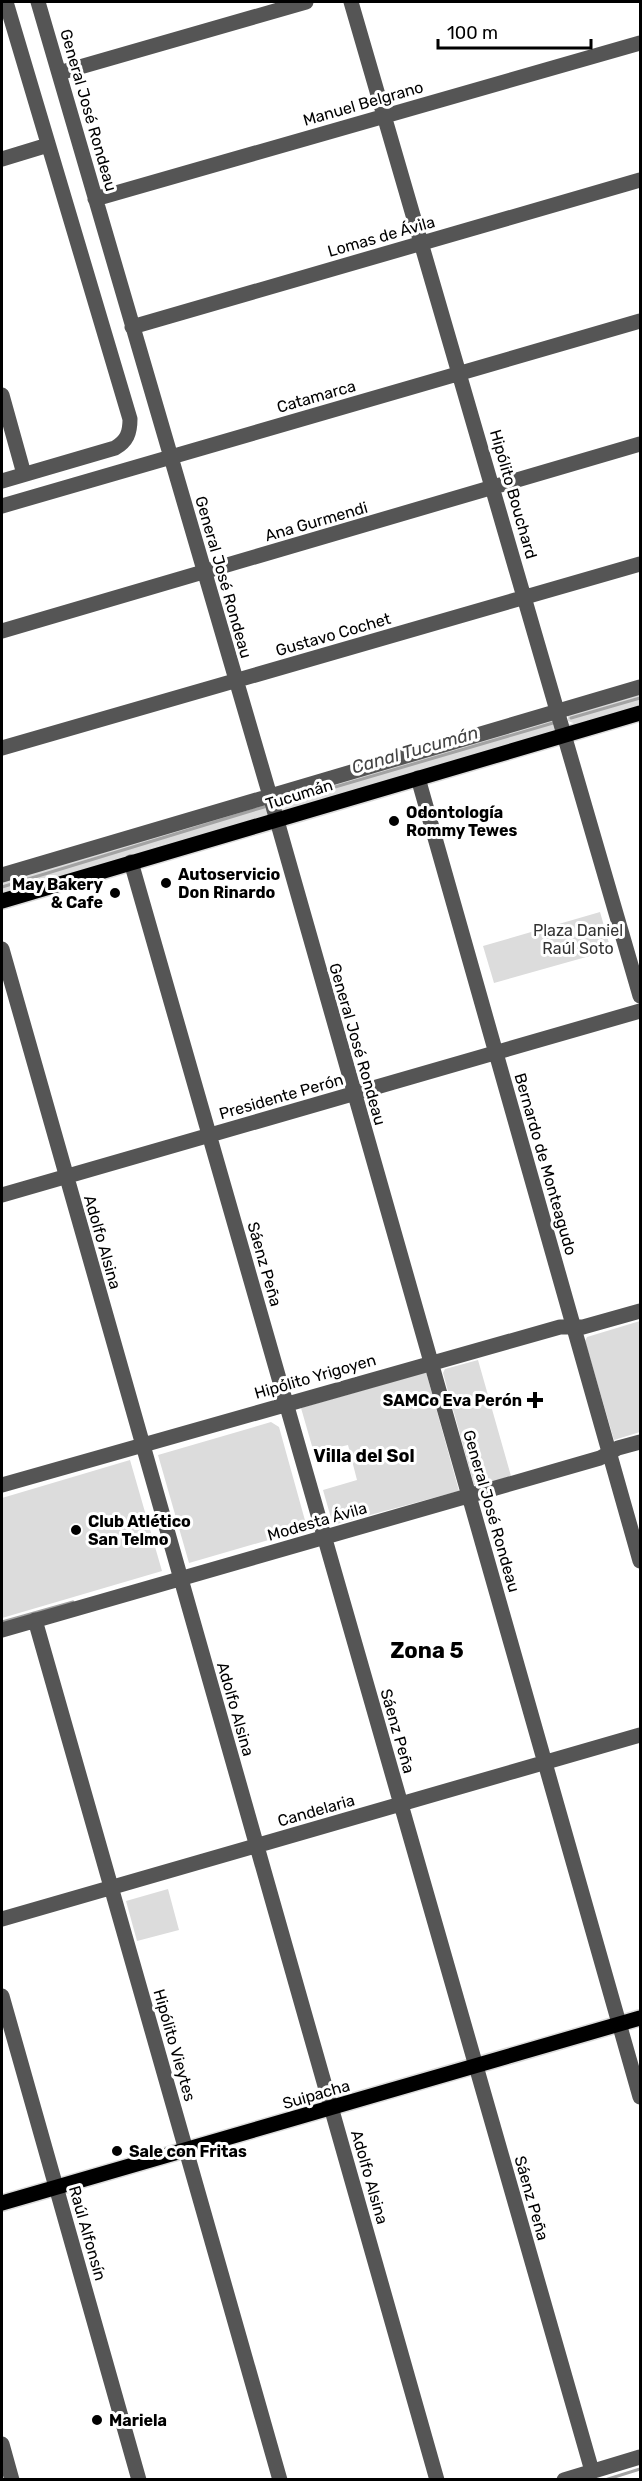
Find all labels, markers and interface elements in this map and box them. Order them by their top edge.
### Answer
scale bar [438,12,591,50]
text: 100 m [447,22,498,44]
street label: General José Rondeau [56,27,121,193]
street label: Manuel Belgrano [301,77,426,130]
street label: Lomas de Ávila [325,212,437,261]
street label: Catamarca [275,376,358,417]
street label: Hipólito Bouchard [486,427,541,561]
street label: General José Rondeau [191,494,256,660]
street label: Ana Gurmendi [263,498,370,545]
street label: Gustavo Cochet [273,609,393,660]
water label: Canal Tucumán [349,721,481,779]
street label: Tucumán [263,775,335,814]
place label: Odontología Rommy Tewes [406,803,518,840]
marker: Odontología Rommy Tewes [387,814,401,828]
place label: Autoservicio Don Rinardo [178,865,281,902]
place label: May Bakery & Cafe [12,875,103,912]
marker: Autoservicio Don Rinardo [159,876,173,890]
marker: May Bakery & Cafe [108,886,122,900]
park label: Plaza Daniel Raúl Soto [533,921,623,958]
street label: General José Rondeau [325,961,390,1127]
street label: Presidente Perón [217,1070,345,1123]
street label: Bernardo de Monteagudo [510,1071,581,1257]
street label: Adolfo Alsina [80,1193,125,1291]
street label: Sáenz Peña [243,1220,286,1309]
street label: Hipólito Yrigoyen [252,1350,378,1403]
place label: SAMCo Eva Perón [383,1391,522,1410]
marker: SAMCo Eva Perón [526,1391,544,1409]
street label: General José Rondeau [459,1428,524,1594]
district label: Villa del Sol [313,1445,415,1467]
street label: Modesta Ávila [265,1498,369,1545]
place label: Club Atlético San Telmo [88,1512,191,1549]
marker: Club Atlético San Telmo [69,1523,83,1537]
district label: Zona 5 [390,1637,464,1664]
street label: Adolfo Alsina [213,1660,258,1758]
street label: Sáenz Peña [376,1687,419,1776]
street label: Candelaria [275,1790,357,1831]
street label: Hipólito Vieytes [149,1987,200,2103]
street label: Suipacha [280,2076,352,2113]
street label: Adolfo Alsina [347,2128,392,2226]
place label: Sale con Fritas [129,2142,247,2161]
marker: Sale con Fritas [110,2144,124,2158]
street label: Sáenz Peña [510,2154,553,2243]
street label: Raúl Alfonsín [65,2184,110,2283]
place label: Mariela [109,2411,167,2430]
marker: Mariela [90,2413,104,2427]

